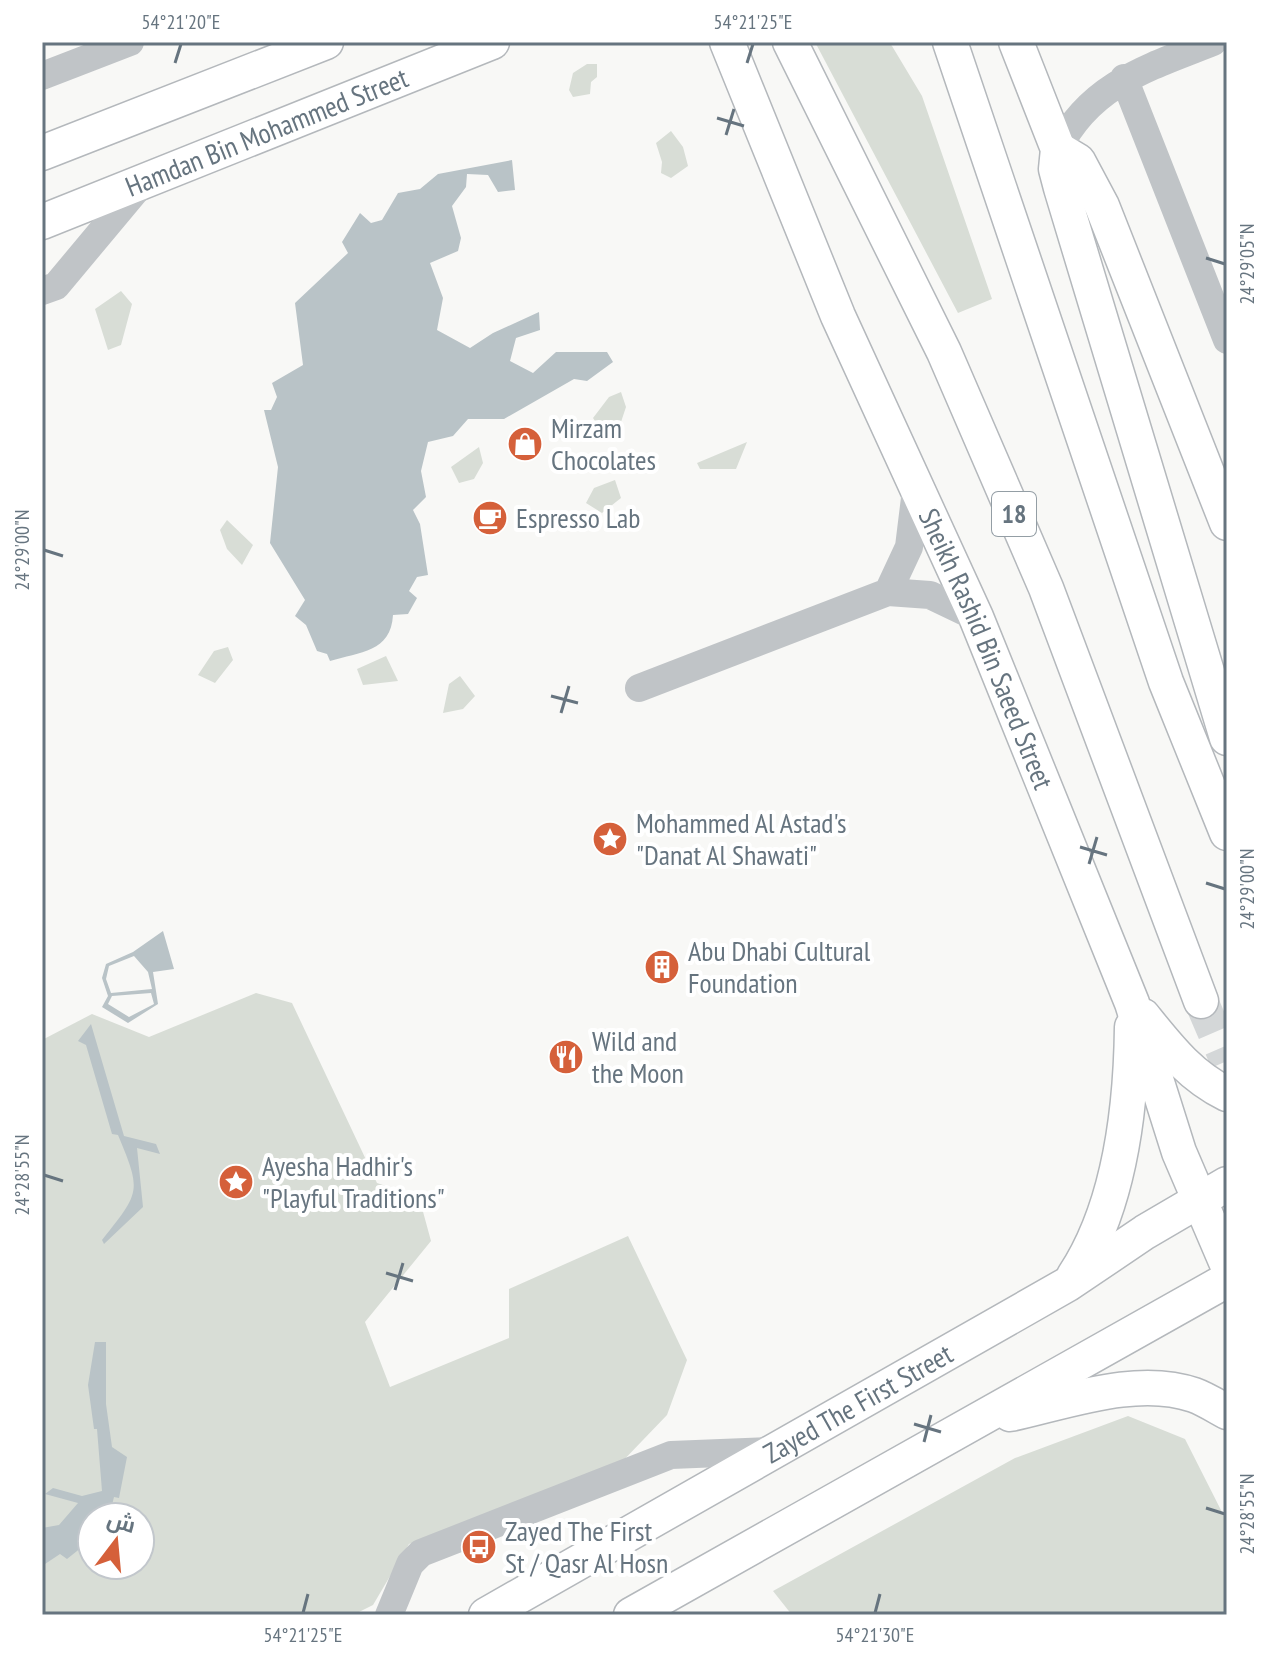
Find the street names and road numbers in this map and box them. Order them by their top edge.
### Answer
street label: Hamdan Bin Mohammed Street [120,58,413,205]
road number: 18 [992,492,1036,536]
street label: Sheikh Rashid Bin Saeed Street [911,502,1063,795]
street label: Zayed The First Street [757,1335,959,1471]

